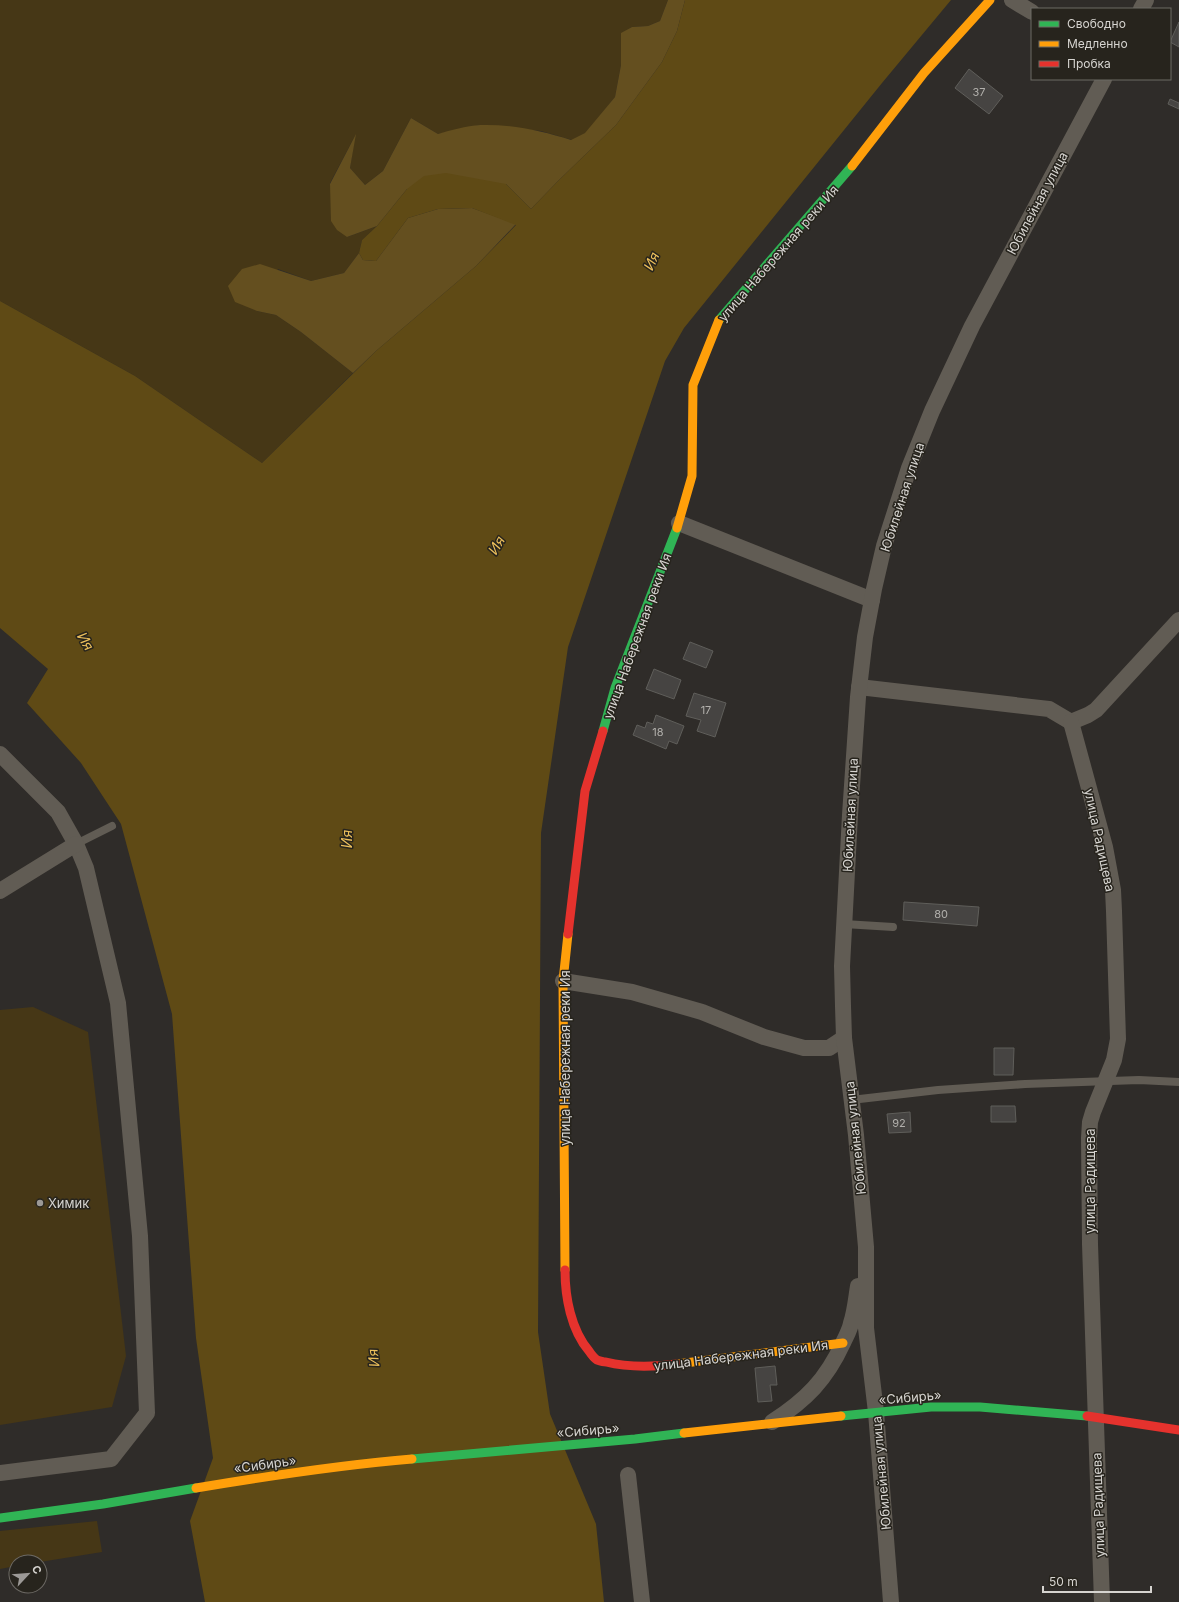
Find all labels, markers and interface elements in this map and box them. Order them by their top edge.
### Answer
legend [1031,8,1171,80]
text: Свободно [1067,16,1126,31]
text: Медленно [1067,36,1128,51]
text: Пробка [1067,56,1111,71]
house number: 37 [972,85,986,99]
street label: Юбилейная улица [1003,149,1071,257]
street label: улица Набережная реки Ия [714,182,842,324]
water label: Ия [639,249,663,273]
street label: Юбилейная улица [877,440,927,554]
water label: Ия [484,533,508,557]
street label: улица Набережная реки Ия [599,551,675,721]
water label: Ия [74,629,98,653]
house number: 17 [701,703,711,717]
house number: 18 [652,725,664,739]
street label: Юбилейная улица [839,758,861,872]
street label: улица Радищева [1081,787,1119,893]
water label: Ия [338,830,355,848]
house number: 80 [934,907,948,921]
street label: улица Набережная реки Ия [557,970,573,1146]
street label: Юбилейная улица [841,1080,869,1196]
house number: 92 [892,1116,906,1130]
street label: улица Радищева [1082,1128,1098,1234]
place label: Химик [48,1195,89,1211]
marker: Химик [35,1198,45,1208]
street label: улица Набережная реки Ия [653,1336,829,1374]
water label: Ия [363,1348,383,1368]
street label: «Сибирь» [878,1386,942,1408]
street label: Юбилейная улица [868,1415,894,1531]
street label: «Сибирь» [556,1419,620,1441]
street label: «Сибирь» [233,1452,297,1476]
street label: улица Радищева [1088,1452,1108,1558]
north arrow [8,1554,48,1594]
text: С [29,1563,45,1576]
scale bar [1043,1568,1151,1594]
text: 50 m [1049,1574,1078,1589]

